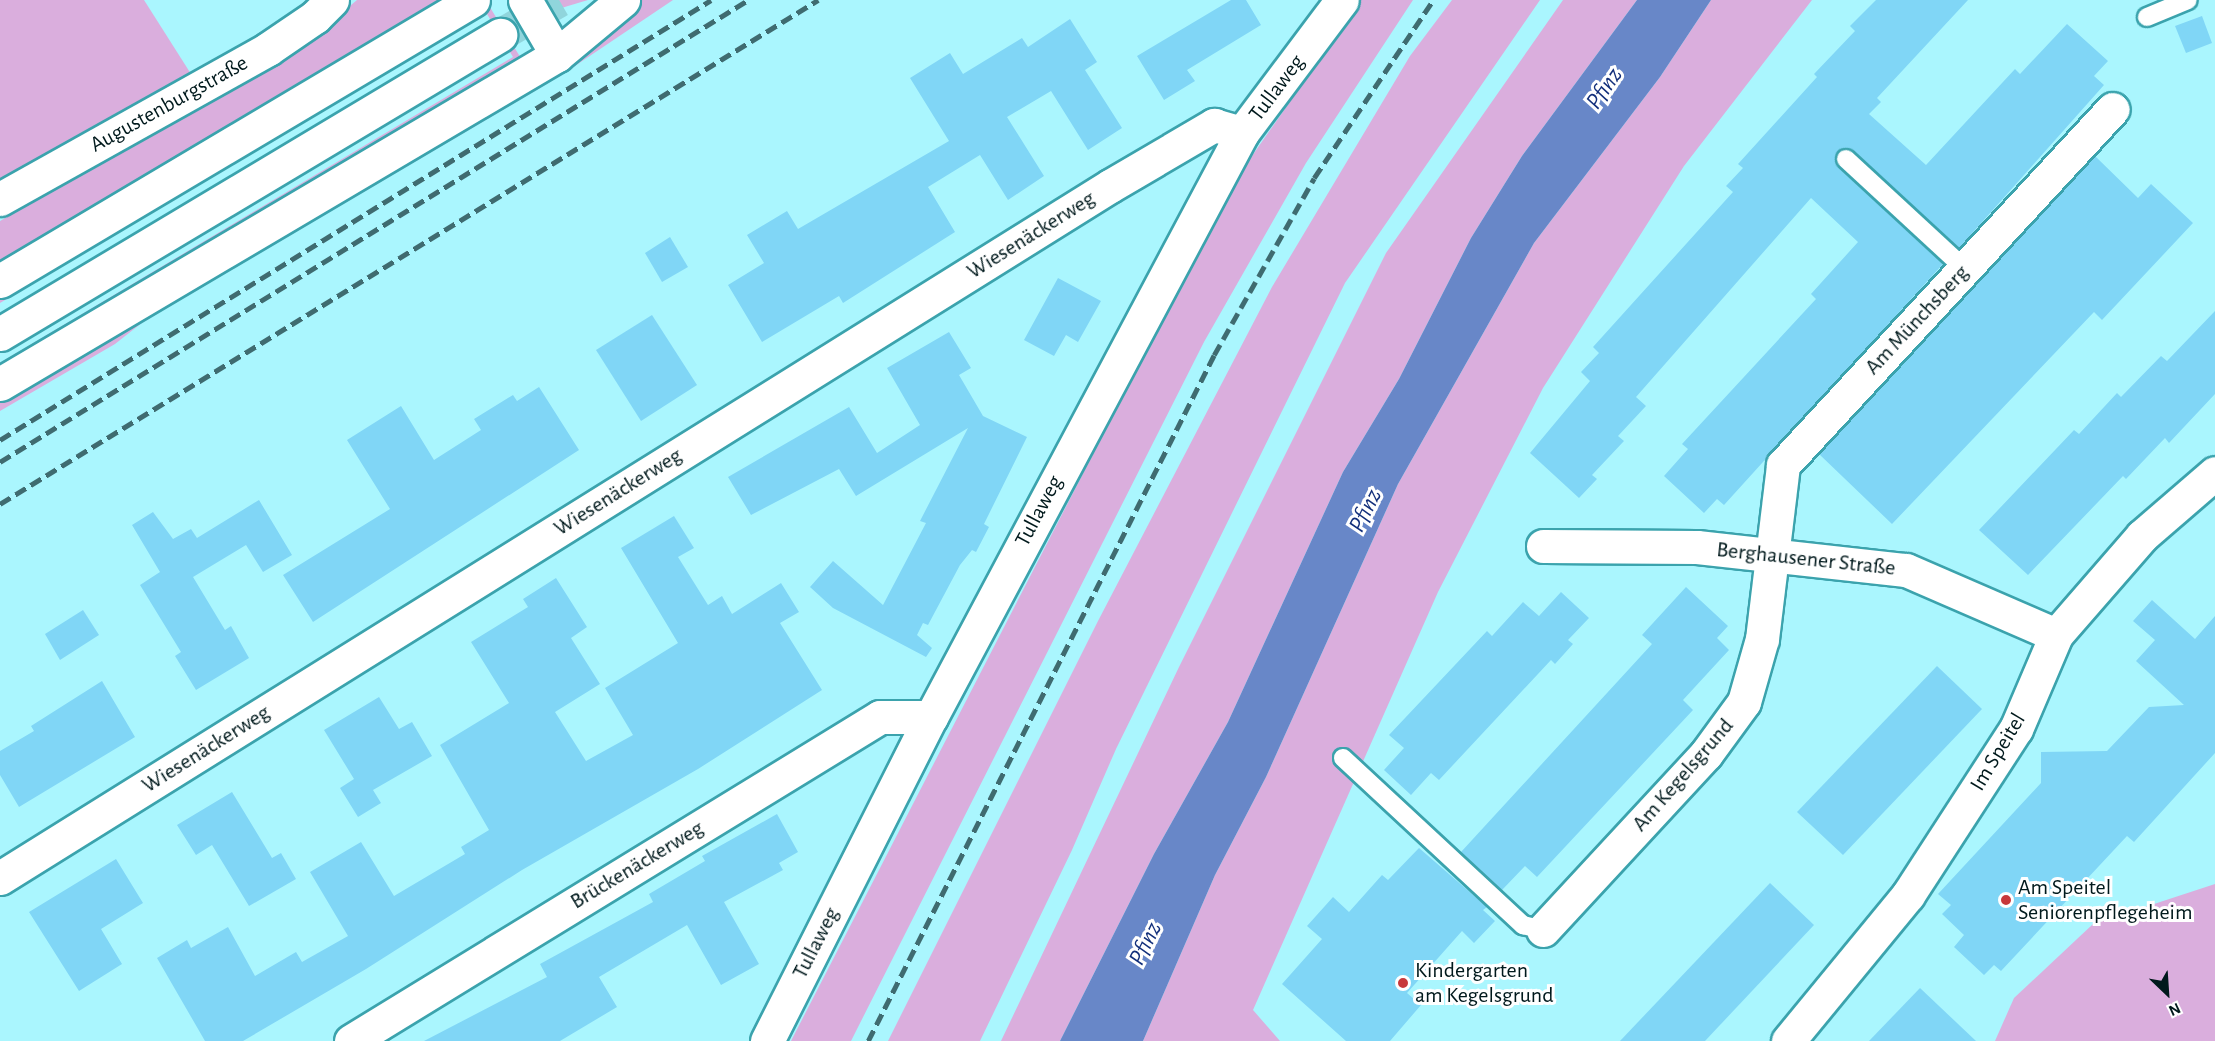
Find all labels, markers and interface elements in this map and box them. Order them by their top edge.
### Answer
street label: Augustenburgstraße [85,50,253,158]
street label: Tullaweg [1244,50,1310,126]
water label: Pfinz [1580,62,1630,116]
street label: Wiesenäckerweg [962,185,1100,285]
street label: Am Münchsberg [1859,260,1975,380]
street label: Wiesenäckerweg [549,442,687,542]
street label: Tullaweg [1009,471,1069,551]
water label: Pfinz [1343,485,1389,537]
street label: Berghausener Straße [1715,536,1897,582]
street label: Wiesenäckerweg [137,699,275,799]
street label: Im Speitel [1964,708,2032,796]
street label: Am Kegelsgrund [1627,713,1739,837]
street label: Brückenäckerweg [566,815,708,915]
place label: Am Speitel Seniorenpflegeheim [2018,874,2192,926]
marker: Am Speitel Seniorenpflegeheim [1999,893,2013,907]
street label: Tullaweg [787,903,845,983]
water label: Pfinz [1123,918,1169,970]
place label: Kindergarten am Kegelsgrund [1415,957,1554,1008]
north arrow [2137,963,2197,1023]
marker: Kindergarten am Kegelsgrund [1396,976,1410,990]
text: N [2166,1000,2183,1019]

